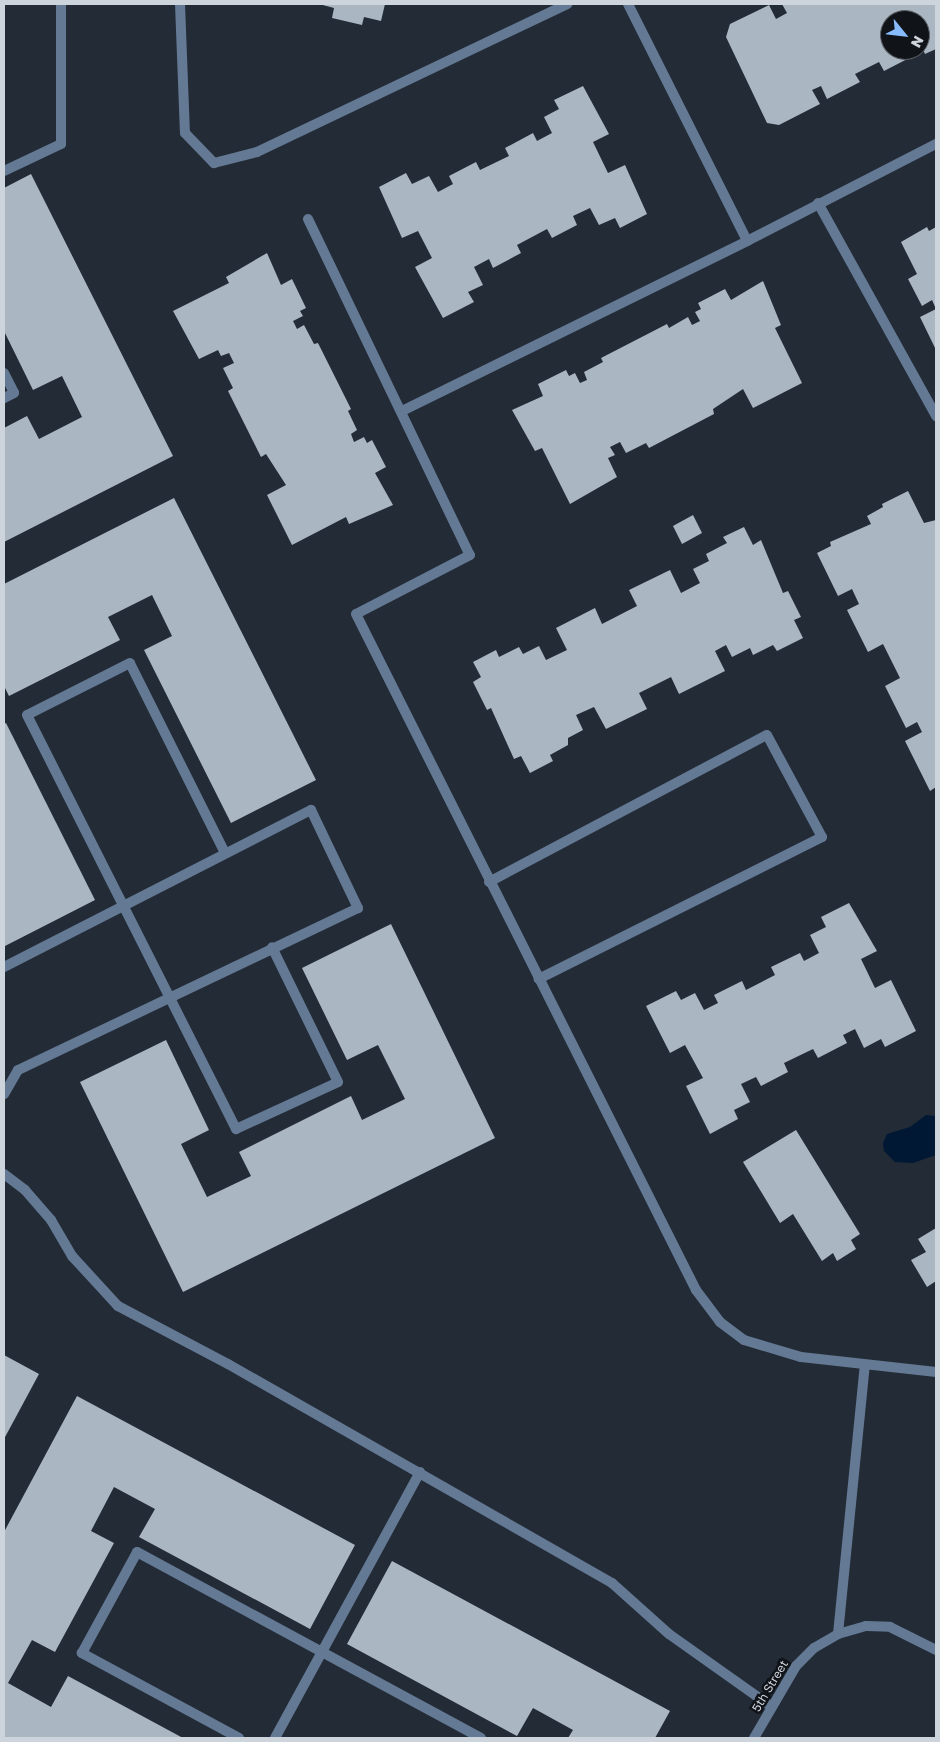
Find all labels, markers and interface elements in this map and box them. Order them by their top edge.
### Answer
north arrow [880,10,930,60]
text: N [908,33,928,51]
street label: 5th Street [749,1658,791,1714]

